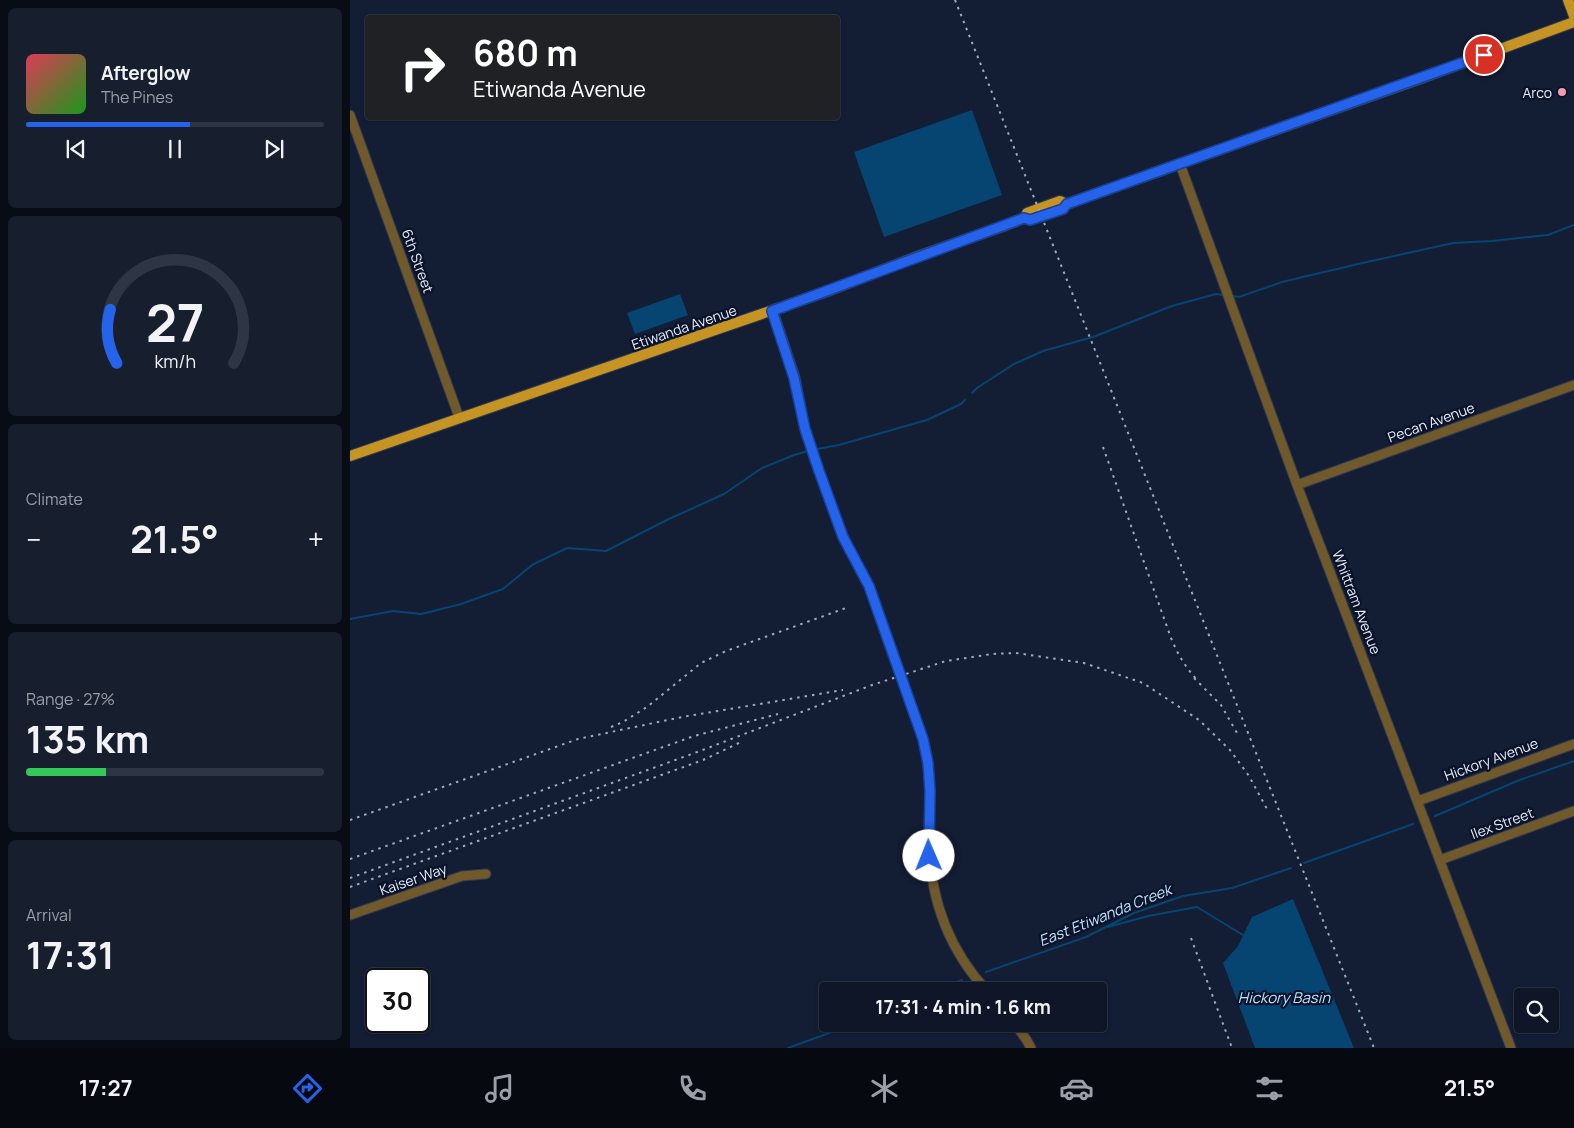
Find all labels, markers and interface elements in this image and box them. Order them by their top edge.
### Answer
text: 680 m [473,29,578,77]
pin [1463,34,1505,76]
icon: right [390,35,455,100]
icon: arrive [1470,41,1498,69]
text: Afterglow [101,60,190,86]
text: Etiwanda Avenue [473,74,646,104]
place label: Arco [1522,83,1552,102]
text: The Pines [101,86,173,108]
marker: Arco [1556,86,1568,98]
icon: previous [62,135,90,163]
icon: pause [161,135,189,163]
icon: next [260,135,288,163]
street label: 6th Street [398,226,438,296]
text: 27 [146,287,204,358]
street label: Etiwanda Avenue [629,300,739,354]
text: km/h [154,349,196,373]
street label: Pecan Avenue [1385,397,1477,447]
text: Climate [26,488,83,510]
text: 21.5° [130,512,219,564]
text: − [26,520,41,558]
text: + [308,520,324,558]
street label: Whittram Avenue [1328,547,1386,657]
text: Range · 27% [26,688,115,710]
text: 135 km [26,712,149,764]
street label: Hickory Avenue [1441,733,1541,785]
street label: Ilex Street [1468,803,1536,843]
position arrow [902,829,954,881]
street label: Kaiser Way [377,858,450,899]
water label: East Etiwanda Creek [1036,878,1177,951]
text: Arrival [26,904,72,926]
text: 17:31 [26,928,115,980]
speed limit sign: 30 [365,968,430,1033]
water label: Hickory Basin [1238,987,1331,1008]
map controls [1514,988,1559,1033]
button: search [1514,988,1559,1033]
text: 17:31 · 4 min · 1.6 km [875,994,1051,1020]
icon: directions [290,1071,325,1106]
icon: music [482,1071,517,1106]
icon: phone [675,1071,710,1106]
icon: climate [867,1071,902,1106]
icon: car [1059,1071,1094,1106]
icon: filters [1252,1071,1287,1106]
text: 17:27 [79,1073,132,1103]
text: 21.5° [1444,1073,1495,1103]

